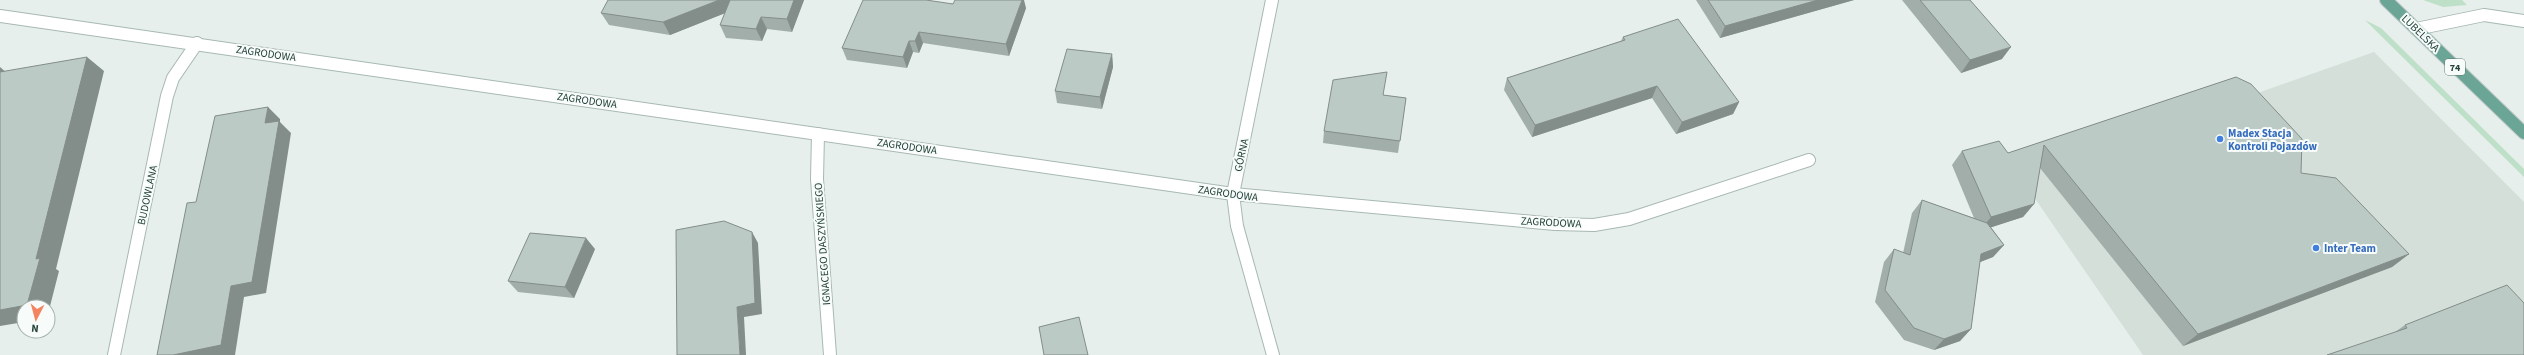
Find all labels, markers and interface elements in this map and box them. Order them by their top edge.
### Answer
street label: LUBELSKA [2398,11,2443,55]
street label: ZAGRODOWA [235,42,297,65]
road number: 74 [2445,59,2465,75]
street label: ZAGRODOWA [556,89,618,112]
place label: Madex Stacja Kontroli Pojazdów [2228,126,2317,154]
marker: Madex Stacja Kontroli Pojazdów [2215,134,2225,144]
street label: ZAGRODOWA [876,135,938,158]
street label: GÓRNA [1231,137,1252,173]
street label: BUDOWLANA [134,164,161,226]
street label: IGNACEGO DASZYŃSKIEGO [811,182,834,306]
street label: ZAGRODOWA [1197,182,1259,205]
street label: ZAGRODOWA [1520,213,1582,232]
place label: Inter Team [2324,241,2376,256]
marker: Inter Team [2311,243,2321,253]
north arrow [16,299,56,339]
text: N [31,321,39,336]

